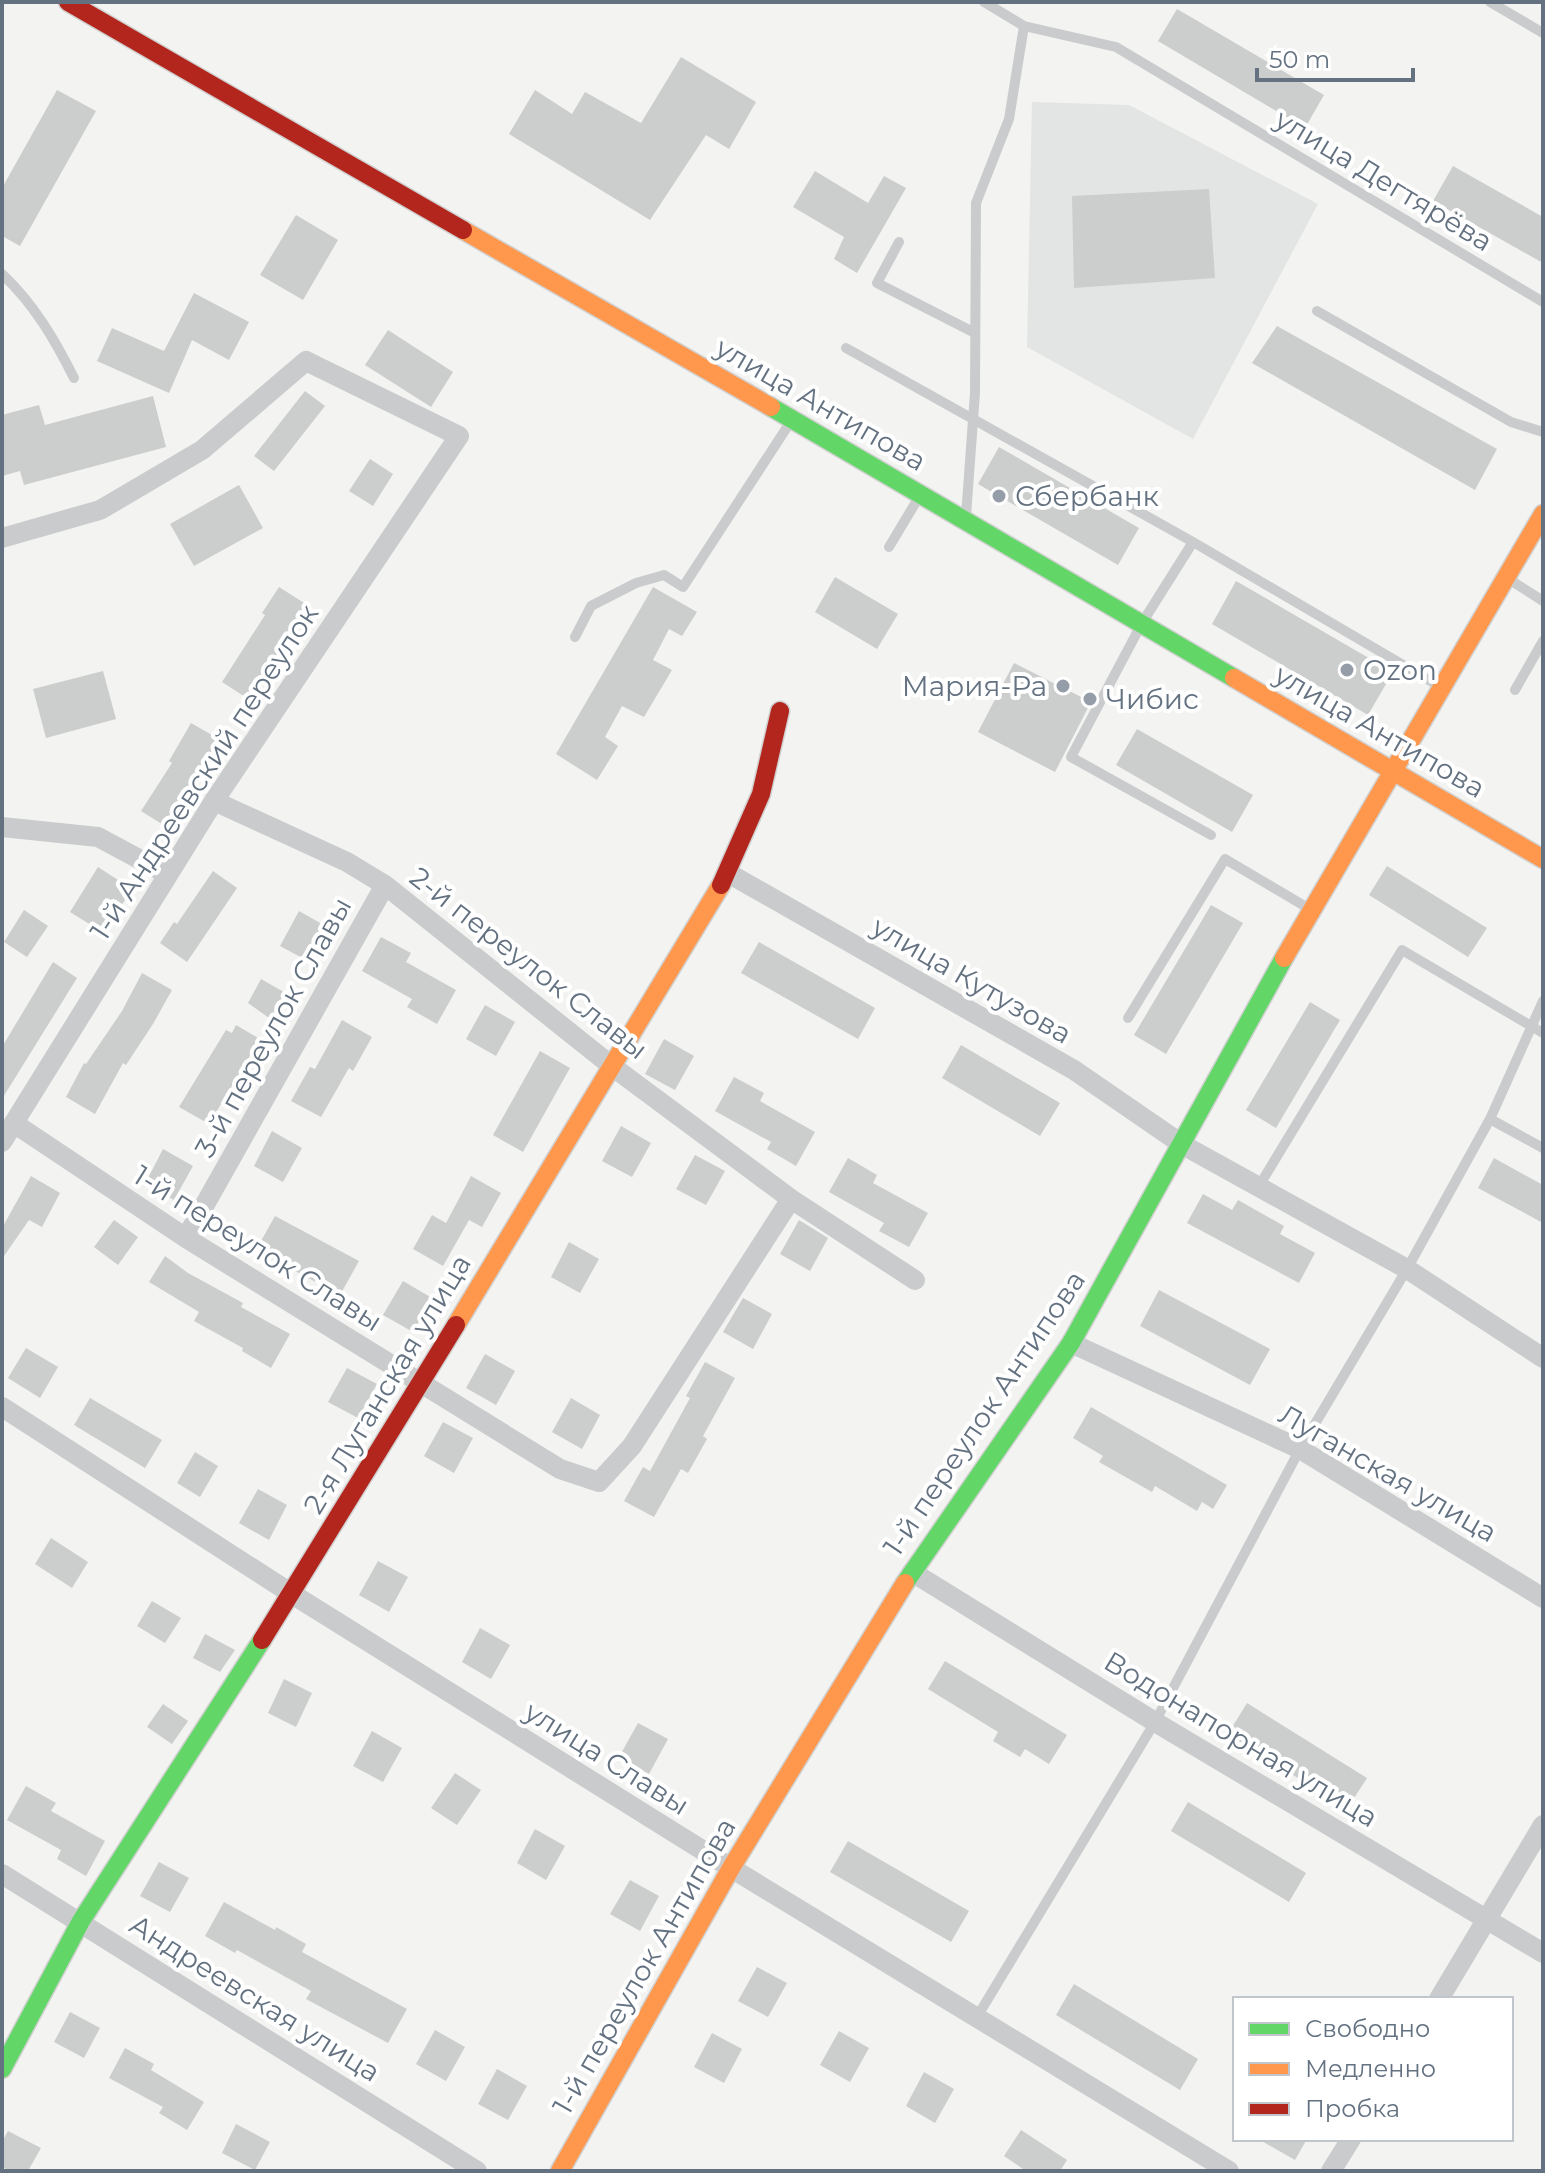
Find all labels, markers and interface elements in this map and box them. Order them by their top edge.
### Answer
scale bar [1257,32,1413,82]
text: 50 m [1269,45,1330,74]
street label: улица Дегтярёва [1268,101,1499,258]
street label: улица Антипова [709,330,932,478]
place label: Сбербанк [1015,479,1159,513]
marker: Сбербанк [990,487,1008,505]
street label: 1-й Андреевский переулок [83,598,325,946]
place label: Ozon [1363,653,1437,687]
street label: улица Антипова [1268,657,1491,805]
marker: Ozon [1338,661,1356,679]
place label: Мария-Ра [902,669,1047,703]
marker: Мария-Ра [1054,677,1072,695]
place label: Чибис [1106,682,1199,716]
marker: Чибис [1081,690,1099,708]
street label: 2-й переулок Славы [404,860,654,1066]
street label: 3-й переулок Славы [187,891,359,1163]
street label: улица Кутузова [866,909,1078,1051]
street label: 1-й переулок Славы [128,1158,388,1338]
street label: 2-я Луганская улица [296,1248,478,1520]
street label: 1-й переулок Антипова [876,1264,1092,1562]
street label: Луганская улица [1273,1397,1503,1549]
street label: Водонапорная улица [1098,1644,1384,1834]
street label: улица Славы [518,1693,695,1822]
street label: 1-й переулок Антипова [545,1812,743,2120]
street label: Андреевская улица [124,1907,386,2089]
legend [1233,1997,1513,2141]
text: Свободно [1305,2014,1430,2043]
text: Медленно [1305,2054,1436,2083]
text: Пробка [1305,2094,1400,2123]

